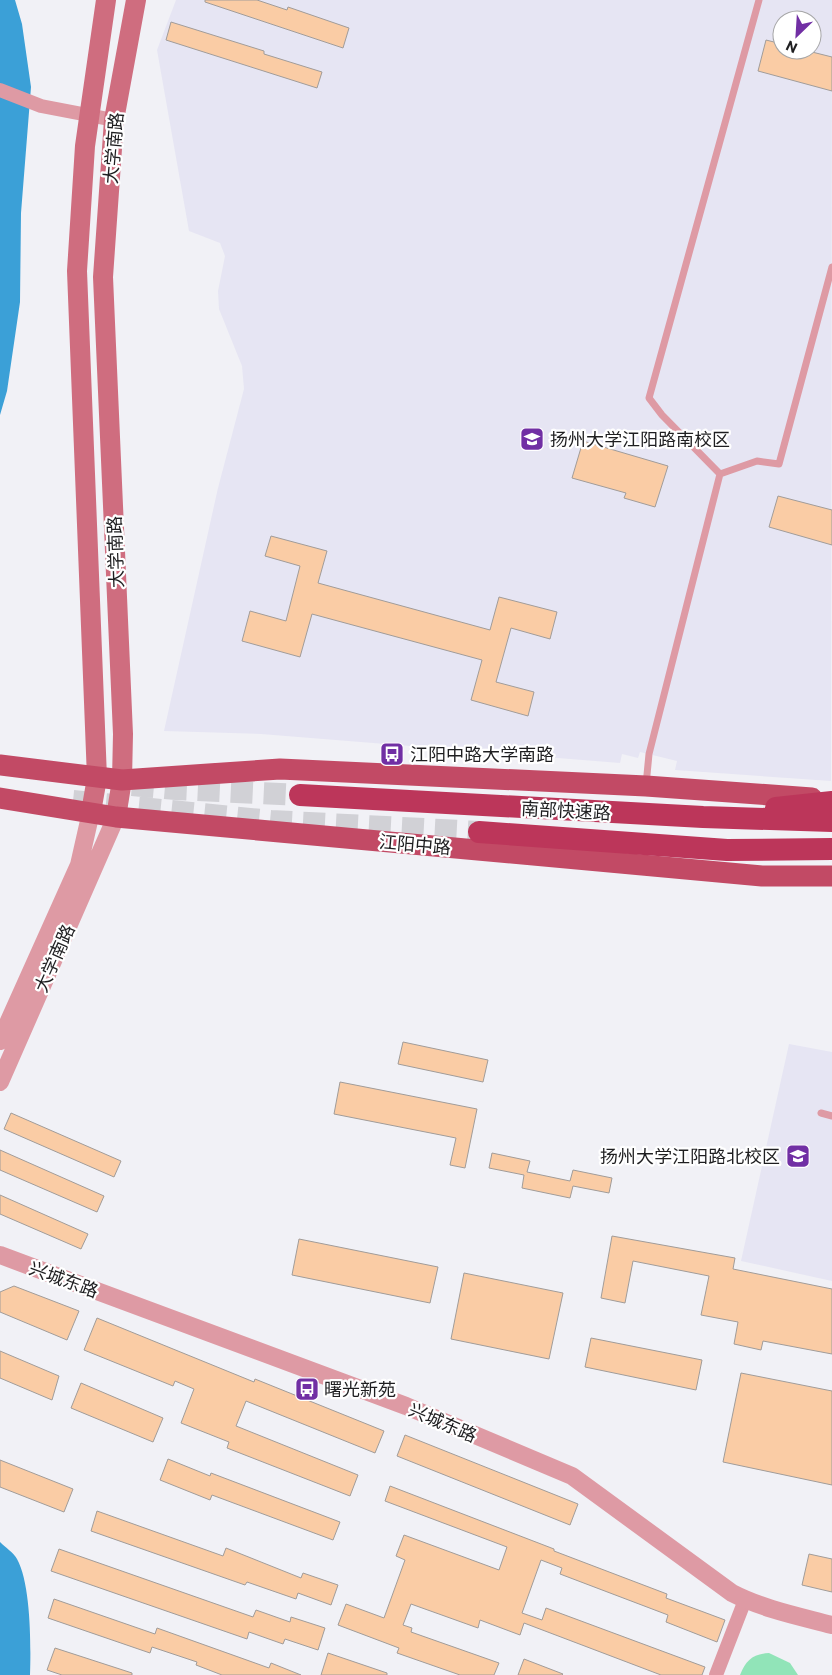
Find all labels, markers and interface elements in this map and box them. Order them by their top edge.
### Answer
north arrow [772,10,822,60]
text: N [783,37,800,57]
street label: 大学南路 [99,111,127,185]
school or university icon: 扬州大学江阳路南校区 [519,426,545,452]
place label: 扬州大学江阳路南校区 [550,428,730,450]
street label: 大学南路 [103,516,127,588]
bus stop icon: 江阳中路大学南路 [379,741,405,767]
place label: 江阳中路大学南路 [410,743,554,765]
street label: 南部快速路 [520,797,612,823]
street label: 江阳中路 [378,830,452,858]
street label: 大学南路 [29,921,79,995]
school or university icon: 扬州大学江阳路北校区 [785,1143,811,1169]
place label: 扬州大学江阳路北校区 [600,1145,780,1167]
street label: 兴城东路 [26,1256,102,1302]
bus stop icon: 曙光新苑 [294,1376,320,1402]
place label: 曙光新苑 [324,1378,396,1400]
street label: 兴城东路 [406,1398,480,1446]

